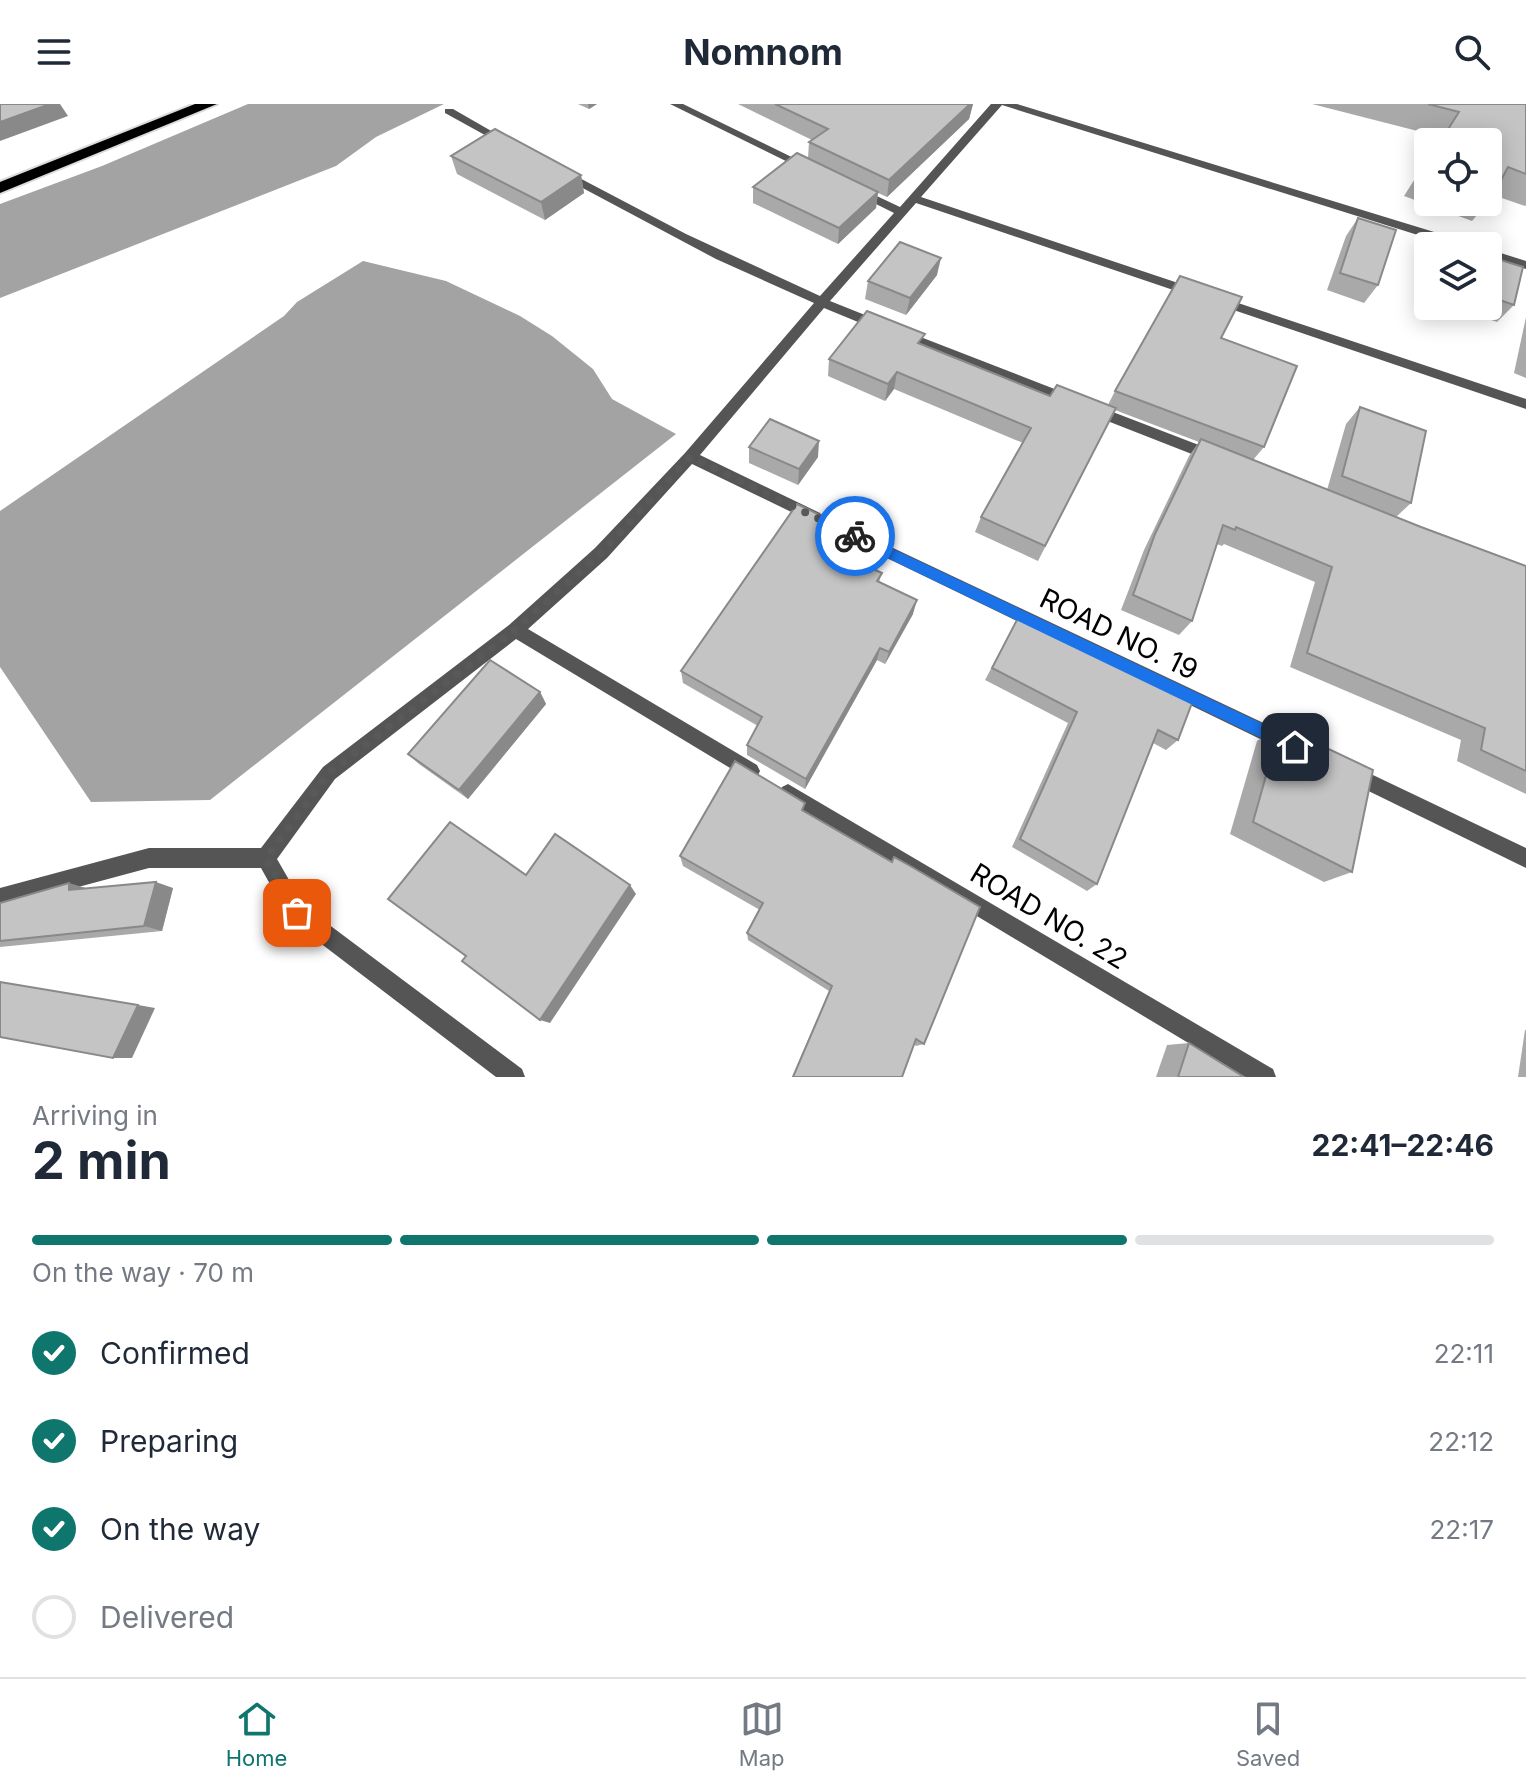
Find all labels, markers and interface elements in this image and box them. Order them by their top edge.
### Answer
icon: menu [32,30,76,74]
text: Nomnom [683,30,843,74]
icon: search [1450,30,1494,74]
map controls [1414,128,1502,320]
button: locate [1414,128,1502,216]
button: layers [1414,232,1502,320]
courier [815,496,895,576]
icon: bike [833,514,877,558]
street label: ROAD NO. 19 [1034,581,1204,687]
pin [1261,713,1329,781]
icon: home [1273,725,1317,769]
street label: ROAD NO. 22 [964,856,1134,976]
pin [263,879,331,947]
icon: bag [275,891,319,935]
text: Arriving in [32,1100,158,1131]
text: 22:41–22:46 [1312,1127,1494,1163]
text: 2 min [32,1129,171,1192]
text: On the way · 70 m [32,1257,254,1288]
icon: check [32,1331,76,1375]
text: Confirmed [100,1335,250,1371]
text: 22:11 [1434,1338,1494,1369]
icon: check [32,1419,76,1463]
text: Preparing [100,1423,238,1459]
text: 22:12 [1428,1426,1494,1457]
icon: check [32,1507,76,1551]
text: On the way [100,1511,260,1547]
text: 22:17 [1430,1514,1494,1545]
text: Delivered [100,1599,234,1635]
tab: Home [226,1697,287,1771]
tab: Map [739,1697,784,1771]
tab: Saved [1236,1697,1300,1771]

